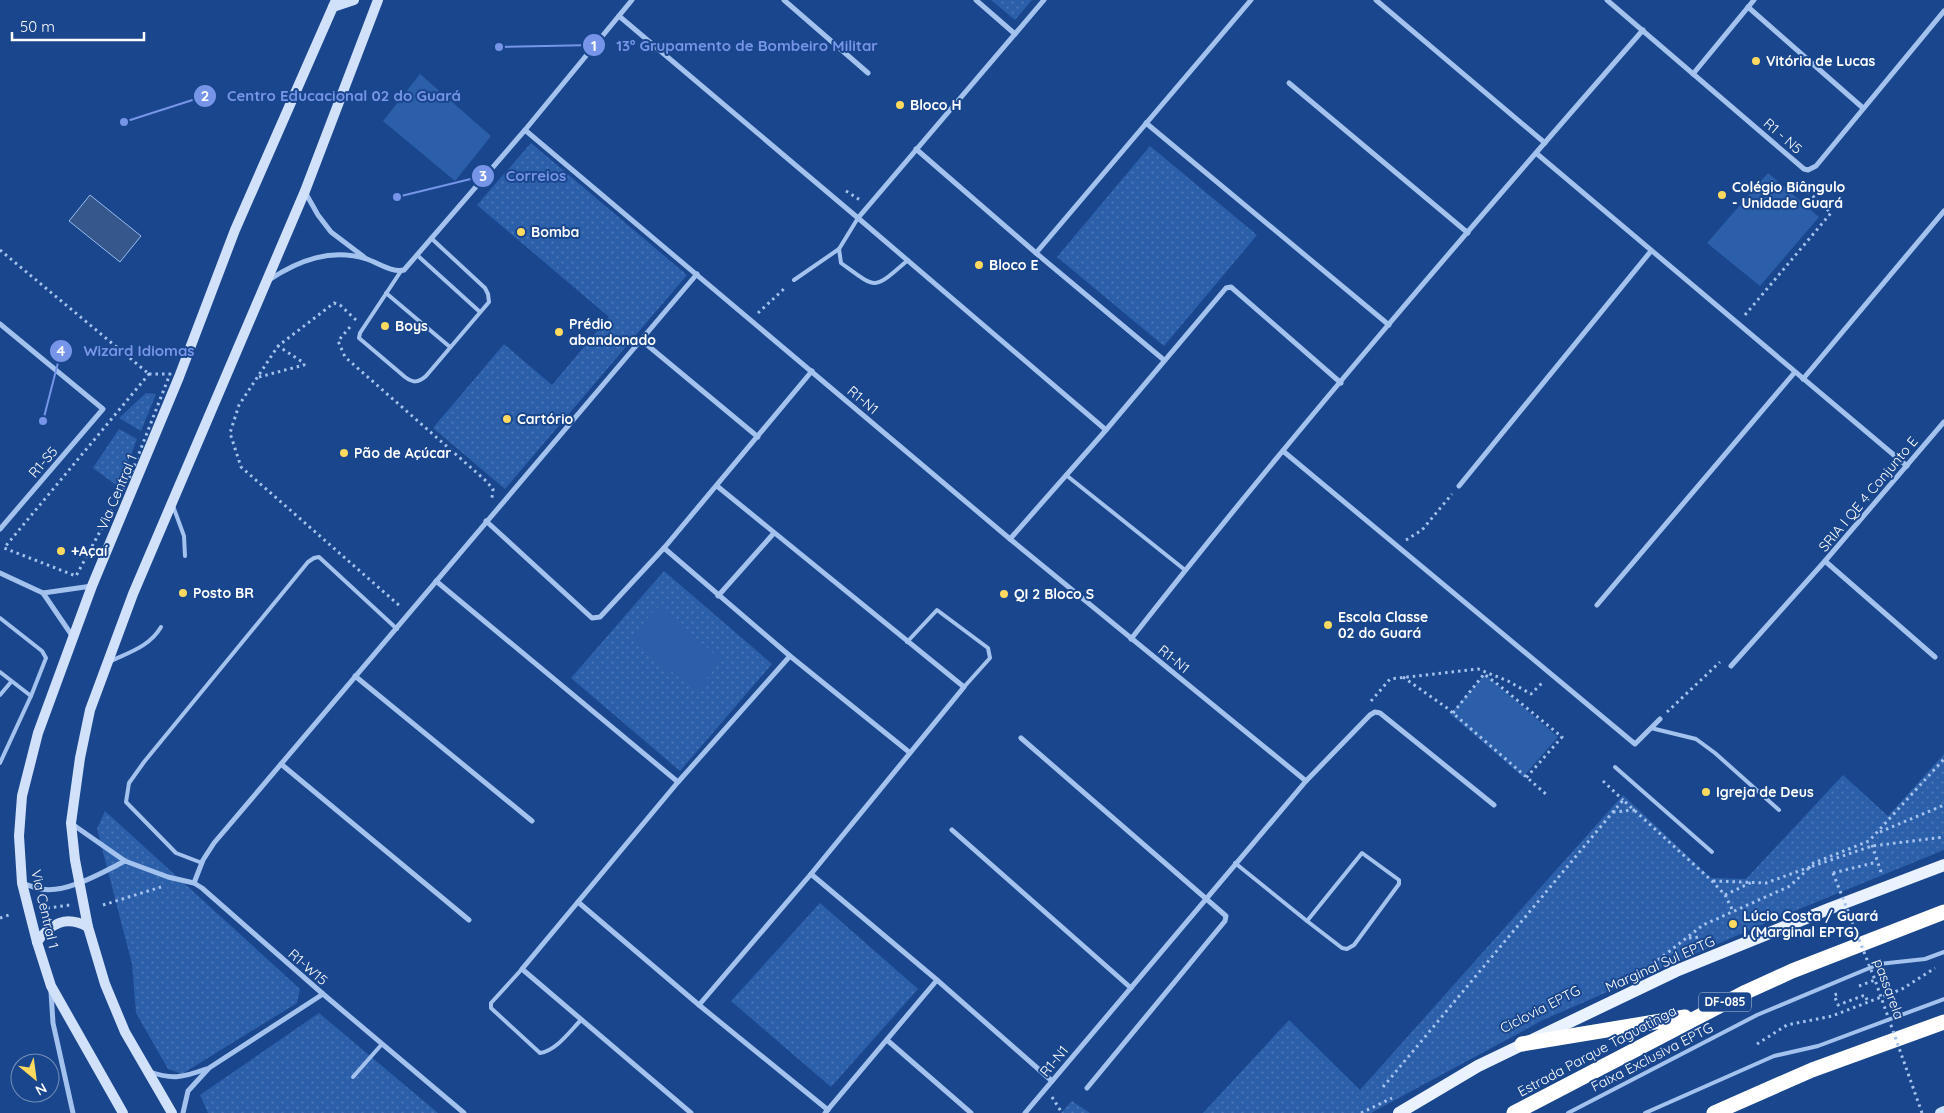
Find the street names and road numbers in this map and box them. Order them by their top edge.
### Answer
street label: R1 - N5 [1760,114,1806,158]
street label: R1-N1 [844,382,882,418]
street label: SRIA I QE 4 Conjunto E [1814,433,1922,555]
street label: R1-S5 [25,443,61,481]
street label: Via Central 1 [93,451,141,533]
street label: R1-N1 [1155,641,1193,677]
street label: Via Central 1 [27,868,63,950]
street label: Marginal Sul EPTG [1603,932,1717,996]
street label: R1-W15 [285,945,331,989]
street label: passarela [1870,956,1908,1022]
street label: Ciclovia EPTG [1497,981,1583,1037]
road number: DF-085 [1699,992,1751,1012]
street label: Estrada Parque Taguatinga [1514,1001,1680,1101]
street label: Faixa Exclusiva EPTG [1588,1018,1716,1096]
street label: R1-N1 [1036,1042,1072,1080]

